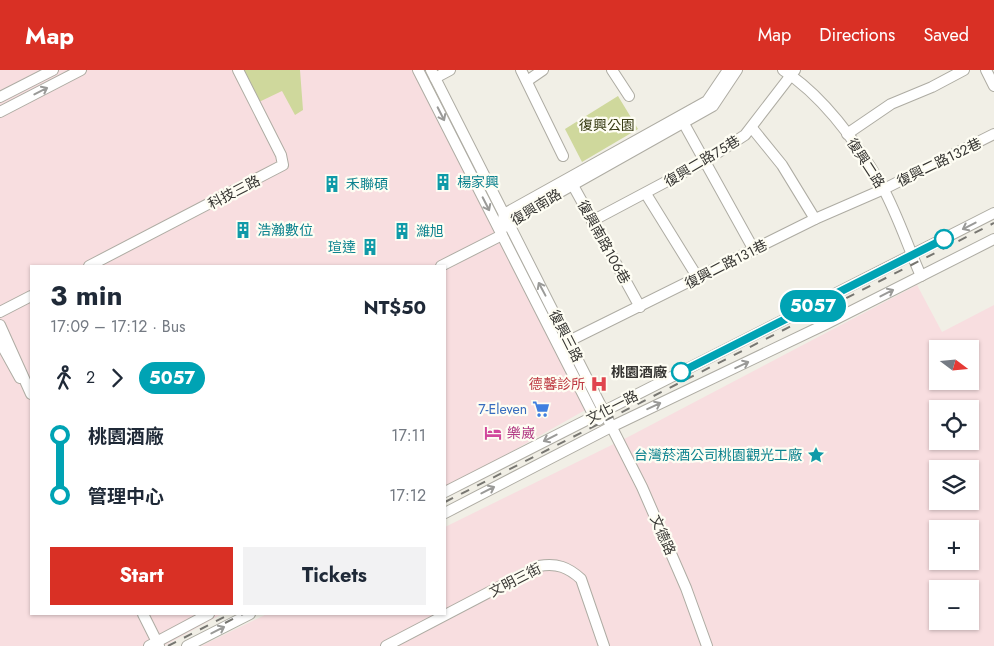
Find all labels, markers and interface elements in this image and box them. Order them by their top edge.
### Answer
text: Map [25,18,74,53]
text: Map [758,22,791,48]
text: Directions [819,22,895,48]
text: Saved [923,22,969,48]
one-way arrow [33,86,48,96]
one-way arrow [437,106,446,121]
park label: 復興公園 [579,115,635,135]
street label: 復興二路75巷 [660,130,744,192]
street label: 復興二路132巷 [893,133,985,191]
street label: 復興二路 [842,134,890,192]
street label: 科技三路 [205,170,263,214]
building icon: 楊家興 [433,172,453,192]
place label: 楊家興 [457,172,499,192]
building icon: 禾聯碩 [322,174,342,194]
place label: 禾聯碩 [346,174,388,194]
street label: 復興南路 [507,184,565,230]
one-way arrow [481,197,491,212]
street label: 復興南路106巷 [573,197,635,287]
building icon: 浩瀚數位 [233,220,253,240]
place label: 浩瀚數位 [257,220,313,240]
building icon: 濰旭 [392,221,412,241]
place label: 濰旭 [416,221,444,241]
one-way arrow [962,222,977,231]
unlabelled marker [934,229,954,249]
street label: 復興二路131巷 [681,235,771,293]
place label: 瑄達 [328,237,356,257]
building icon: 瑄達 [360,237,380,257]
text: 3 min [50,275,123,316]
one-way arrow [537,282,546,297]
one-way arrow [880,288,895,298]
line badge: 5057 [778,290,848,322]
text: 5057 [790,293,836,319]
text: NT$50 [364,294,426,321]
street label: 復興三路 [544,307,588,365]
text: 17:09 – 17:12 · Bus [50,315,186,338]
north arrow [929,340,979,390]
map controls [929,340,979,630]
one-way arrow [734,359,749,369]
place label: 桃園酒廠 [611,362,667,382]
marker: 桃園酒廠 [671,362,691,382]
icon: walk [50,364,78,392]
icon: forward [103,364,131,392]
text: 5057 [149,365,195,391]
text: 2 [86,366,95,389]
place label: 德馨診所 [529,374,585,394]
hospital icon: 德馨診所 [589,374,609,394]
street label: 文化一路 [583,385,641,429]
place label: 7-Eleven [478,399,527,419]
supermarket icon: 7-Eleven [531,399,551,419]
button: locate [929,400,979,450]
one-way arrow [646,401,661,411]
text: 桃園酒廠 [88,423,164,450]
hotel icon: 樂崴 [483,423,503,443]
place label: 樂崴 [507,423,535,443]
text: 17:11 [391,424,426,447]
one-way arrow [543,434,558,443]
place label: 台灣菸酒公司桃園觀光工廠 [634,445,802,465]
place icon: 台灣菸酒公司桃園觀光工廠 [806,445,826,465]
button: layers [929,460,979,510]
text: 管理中心 [88,483,164,510]
text: 17:12 [389,484,426,507]
one-way arrow [481,485,496,495]
street label: 文德路 [645,512,681,558]
button: + [929,520,979,570]
button: Start [50,547,233,605]
button: Tickets [243,547,426,605]
street label: 文明三街 [486,558,544,602]
button: − [929,580,979,630]
one-way arrow [211,625,226,635]

